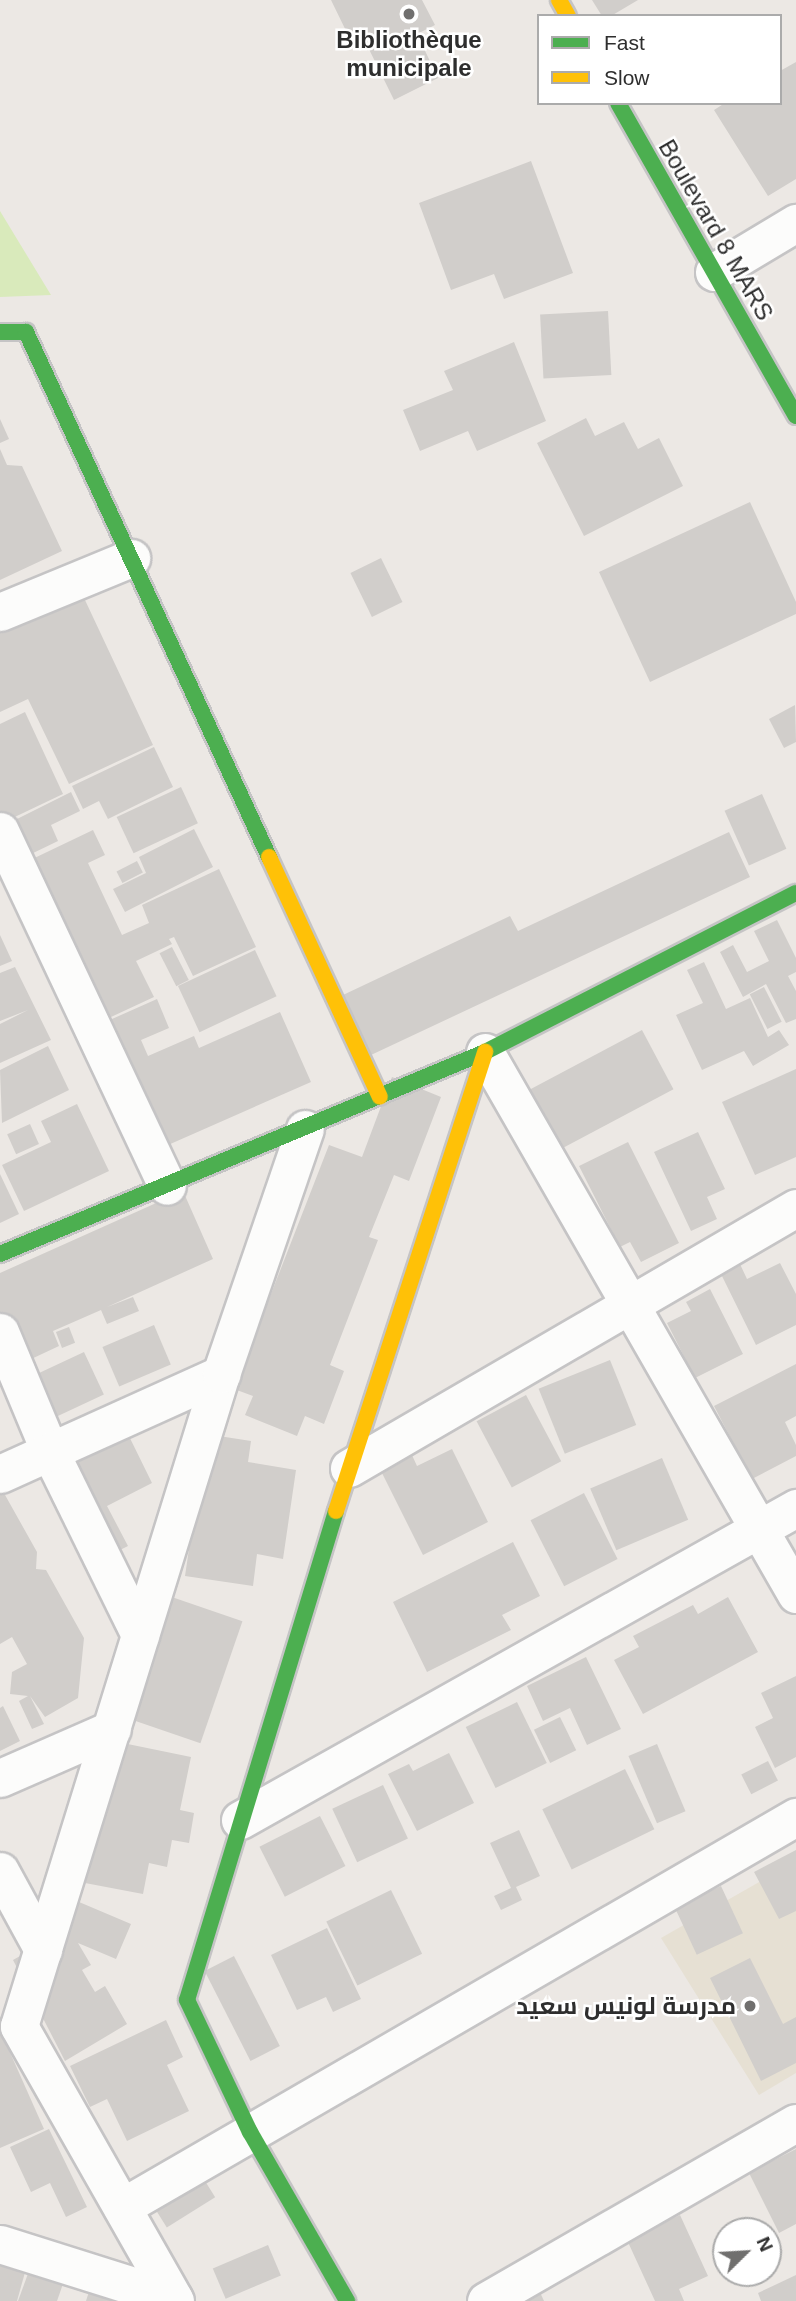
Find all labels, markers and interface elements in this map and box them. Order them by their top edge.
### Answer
marker: Bibliothèque municipale [401,6,417,22]
legend [537,14,782,105]
place label: Bibliothèque municipale [336,26,482,82]
text: Fast [604,31,645,54]
text: Slow [604,66,650,89]
street label: Boulevard 8 MARS [653,134,779,326]
place label: مدرسة لونيس سعيد [516,1992,736,2020]
marker: مدرسة لونيس سعيد [742,1998,758,2014]
north arrow [712,2217,782,2287]
text: N [752,2234,777,2255]

